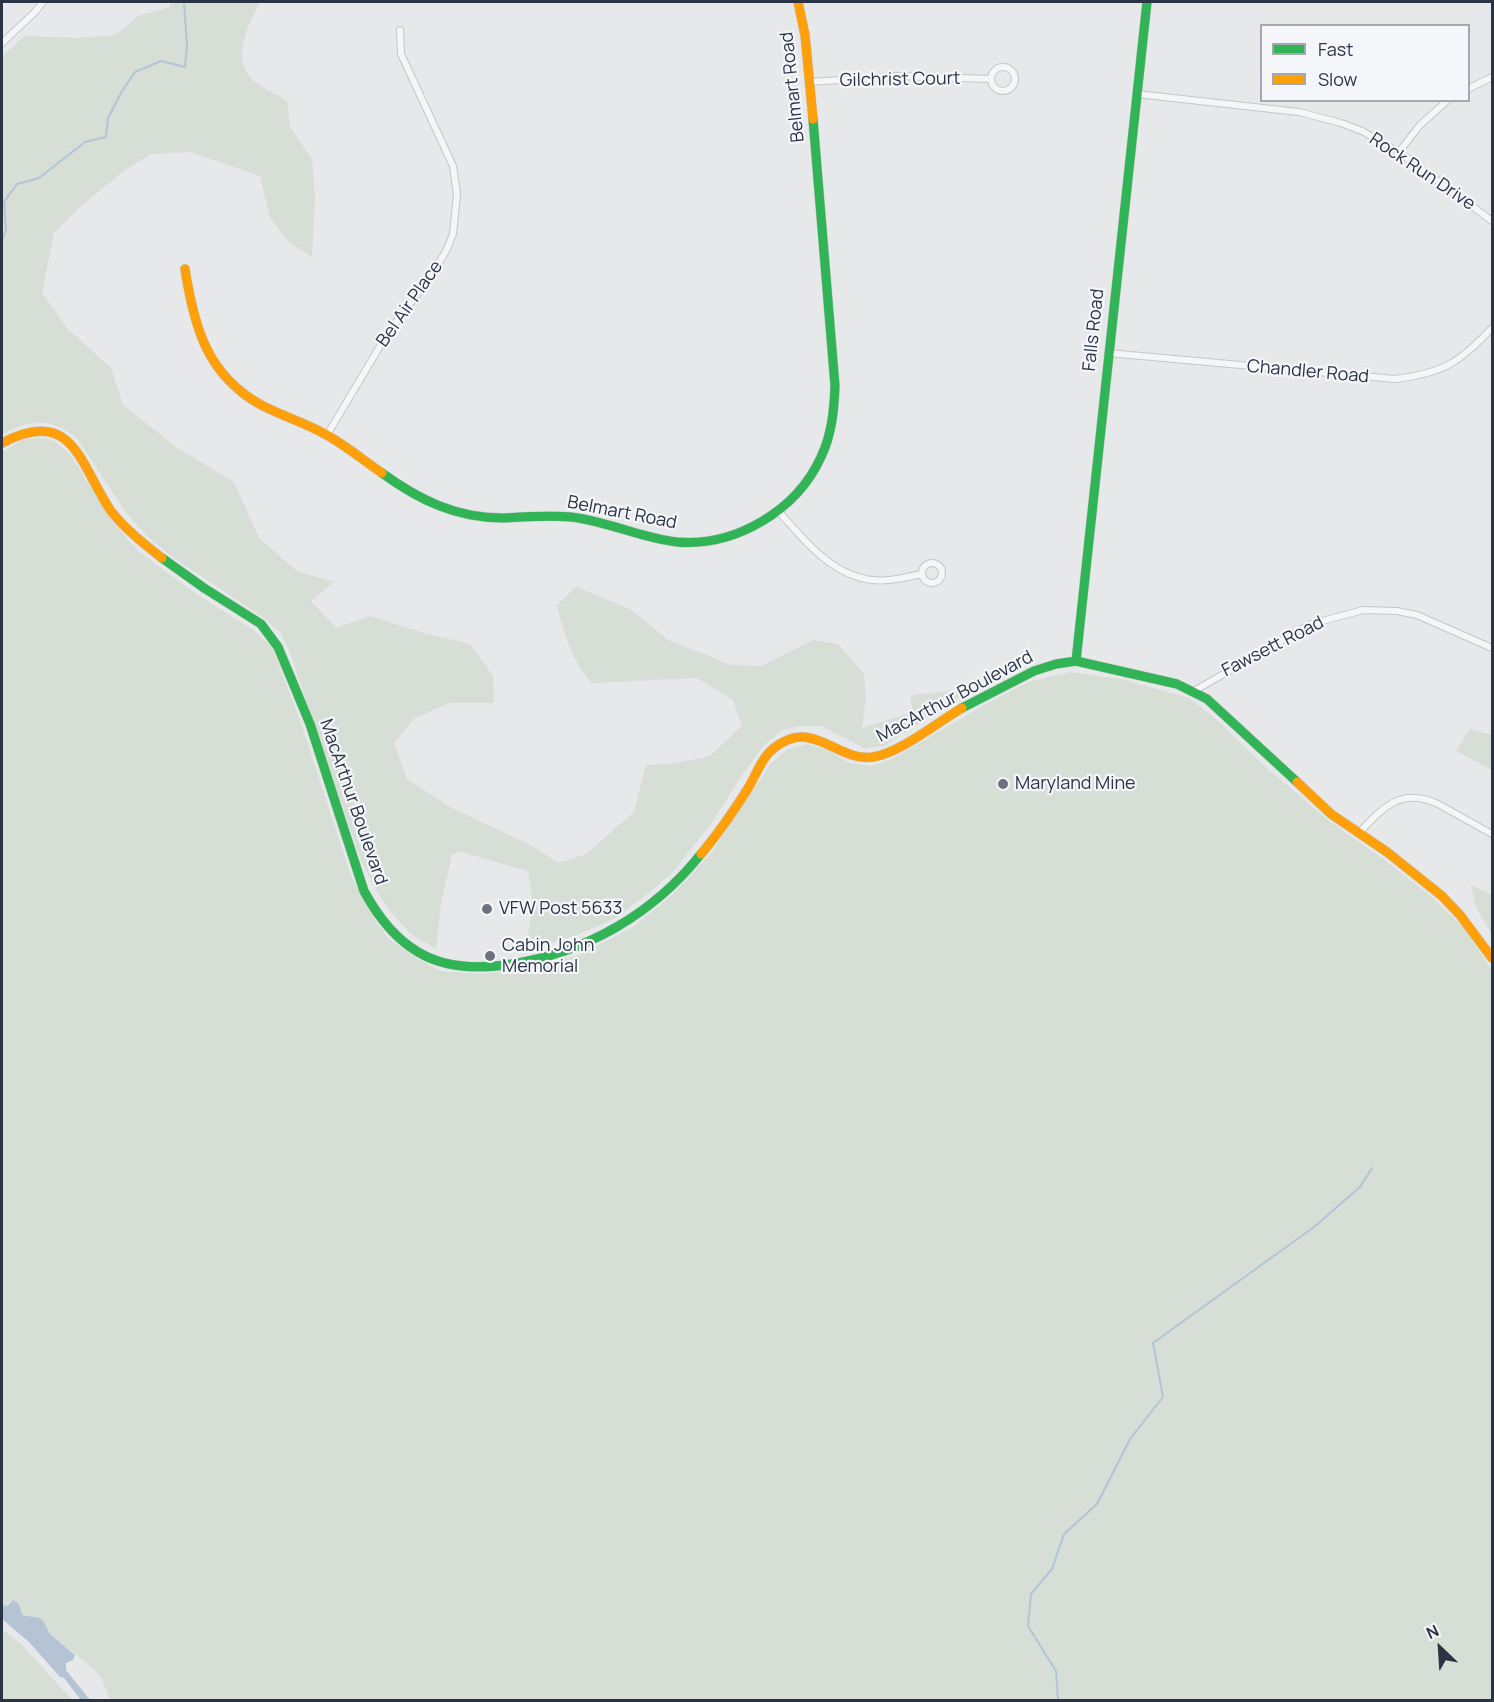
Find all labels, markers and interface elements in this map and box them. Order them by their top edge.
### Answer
legend [1260,24,1470,102]
street label: Belmart Road [776,31,810,143]
text: Fast [1318,37,1353,61]
text: Slow [1318,67,1357,91]
street label: Gilchrist Court [840,68,960,92]
street label: Rock Run Drive [1365,129,1479,215]
street label: Bel Air Place [372,257,448,351]
street label: Falls Road [1079,288,1109,372]
street label: Chandler Road [1246,356,1370,388]
street label: Belmart Road [565,492,679,534]
street label: Fawsett Road [1218,612,1328,682]
street label: MacArthur Boulevard [873,647,1037,747]
street label: MacArthur Boulevard [314,716,392,888]
place label: Maryland Mine [1015,773,1136,795]
marker: Maryland Mine [996,777,1010,791]
place label: VFW Post 5633 [499,898,622,920]
marker: VFW Post 5633 [480,902,494,916]
place label: Cabin John Memorial [502,935,594,978]
marker: Cabin John Memorial [483,949,497,963]
north arrow [1410,1618,1470,1678]
text: N [1423,1619,1442,1644]

